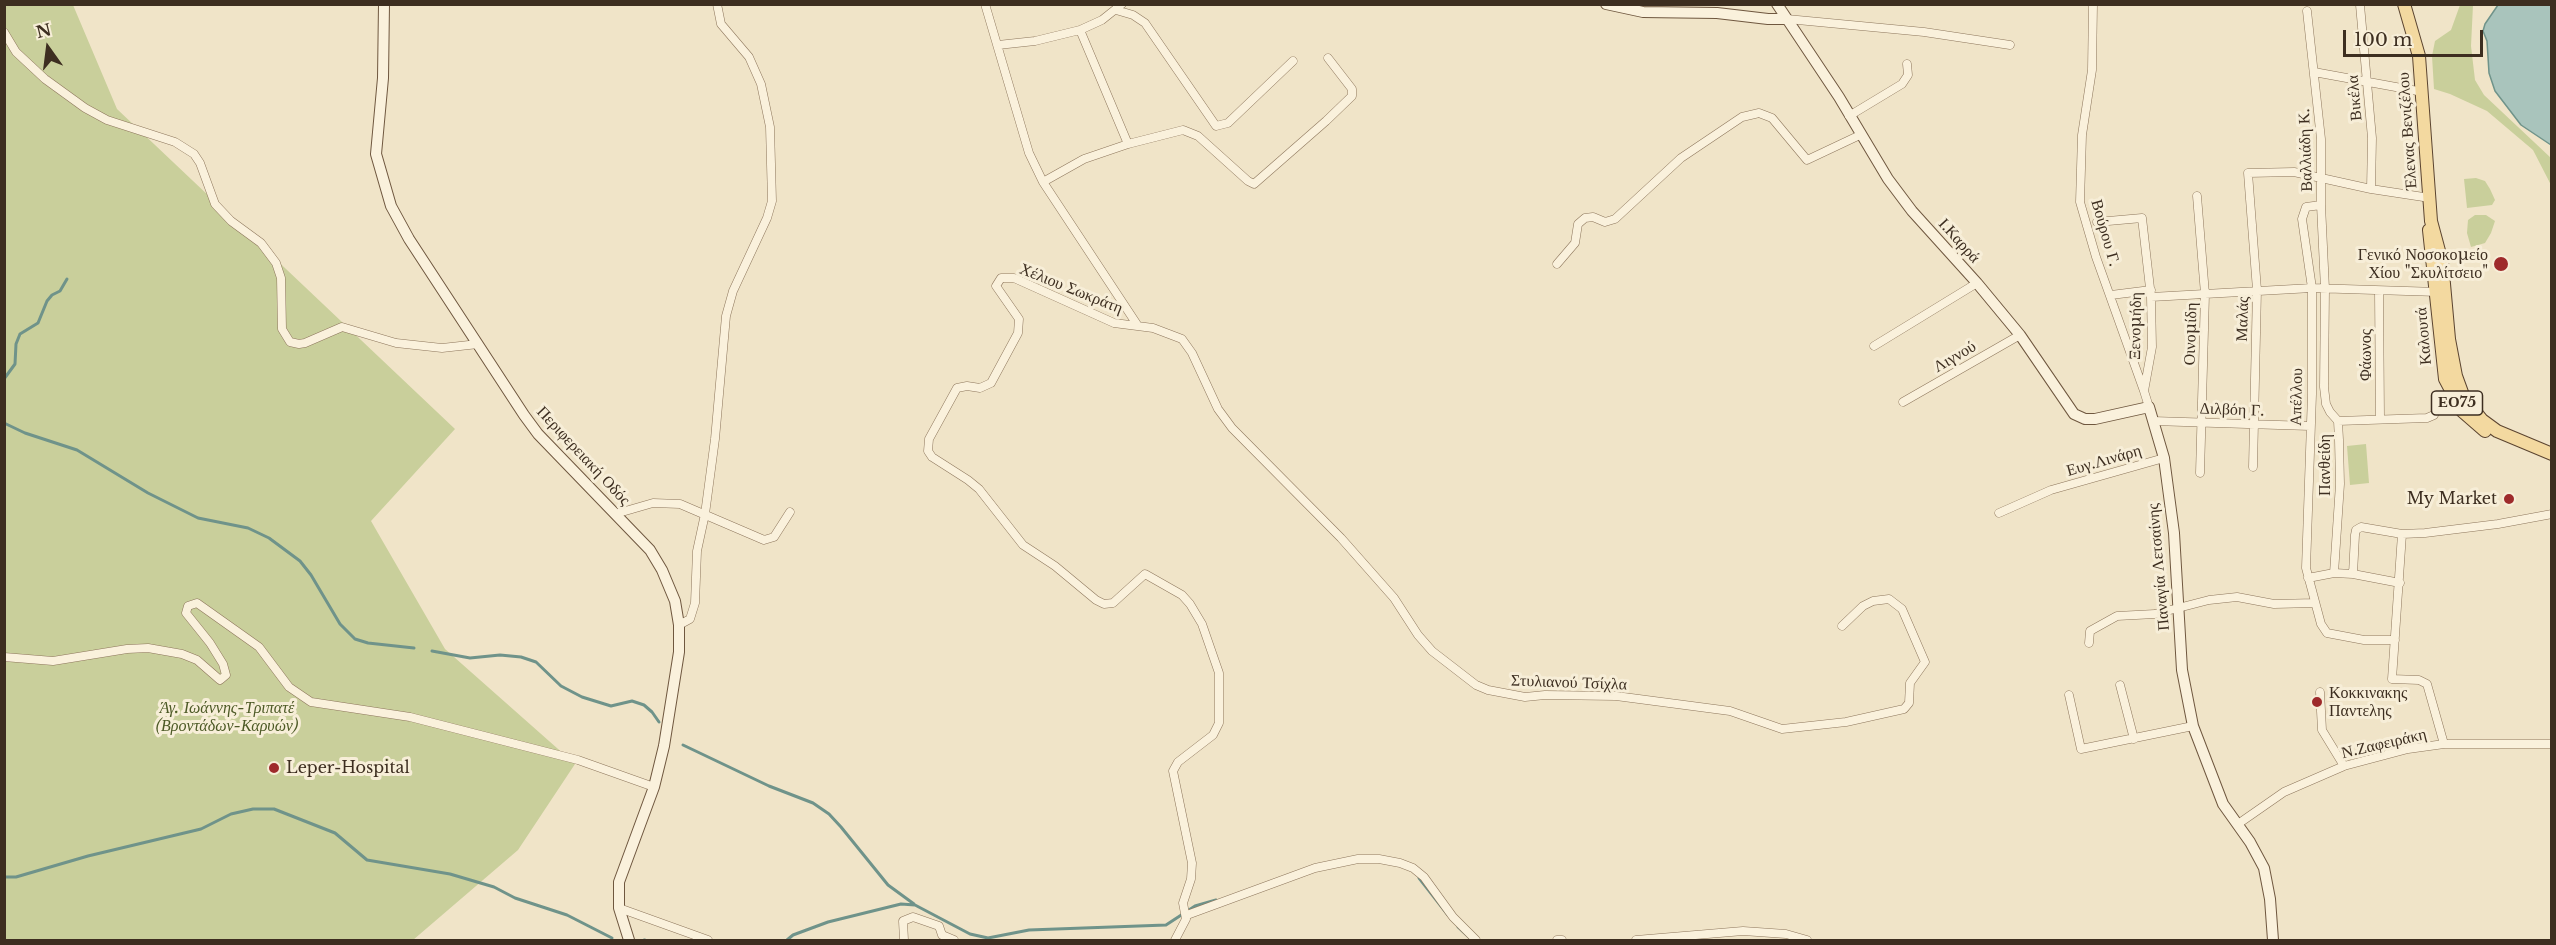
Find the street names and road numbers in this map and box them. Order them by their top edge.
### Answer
street label: Έλενας Βενιζέλου [2394,71,2422,191]
street label: Βικέλα [2343,74,2367,122]
street label: Βαλλιάδη Κ. [2295,108,2317,192]
street label: Βούρου Γ. [2086,197,2124,269]
street label: Ι.Καρρά [1934,215,1984,267]
street label: Χέλιου Σωκράτη [1017,260,1125,318]
street label: Ξενομήδη [2126,292,2146,360]
street label: Μαλάς [2233,296,2253,342]
street label: Οινομίδη [2180,302,2202,366]
street label: Καλουτά [2412,306,2436,366]
street label: Φάωνος [2356,329,2376,381]
street label: Λιγνού [1930,337,1980,377]
street label: Απέλλου [2287,368,2307,426]
road number: ΕΟ75 [2432,391,2482,415]
street label: Διλβόη Γ. [2199,399,2265,421]
street label: Περιφερειακή Οδός [532,403,634,509]
street label: Πανθείδη [2315,434,2335,496]
street label: Ευγ.Λινάρη [2064,441,2144,481]
street label: Παναγία Λετσαίνης [2144,502,2174,632]
street label: Στυλιανού Τσίχλα [1511,671,1627,695]
street label: Ν.Ζαφειράκη [2339,725,2429,763]

